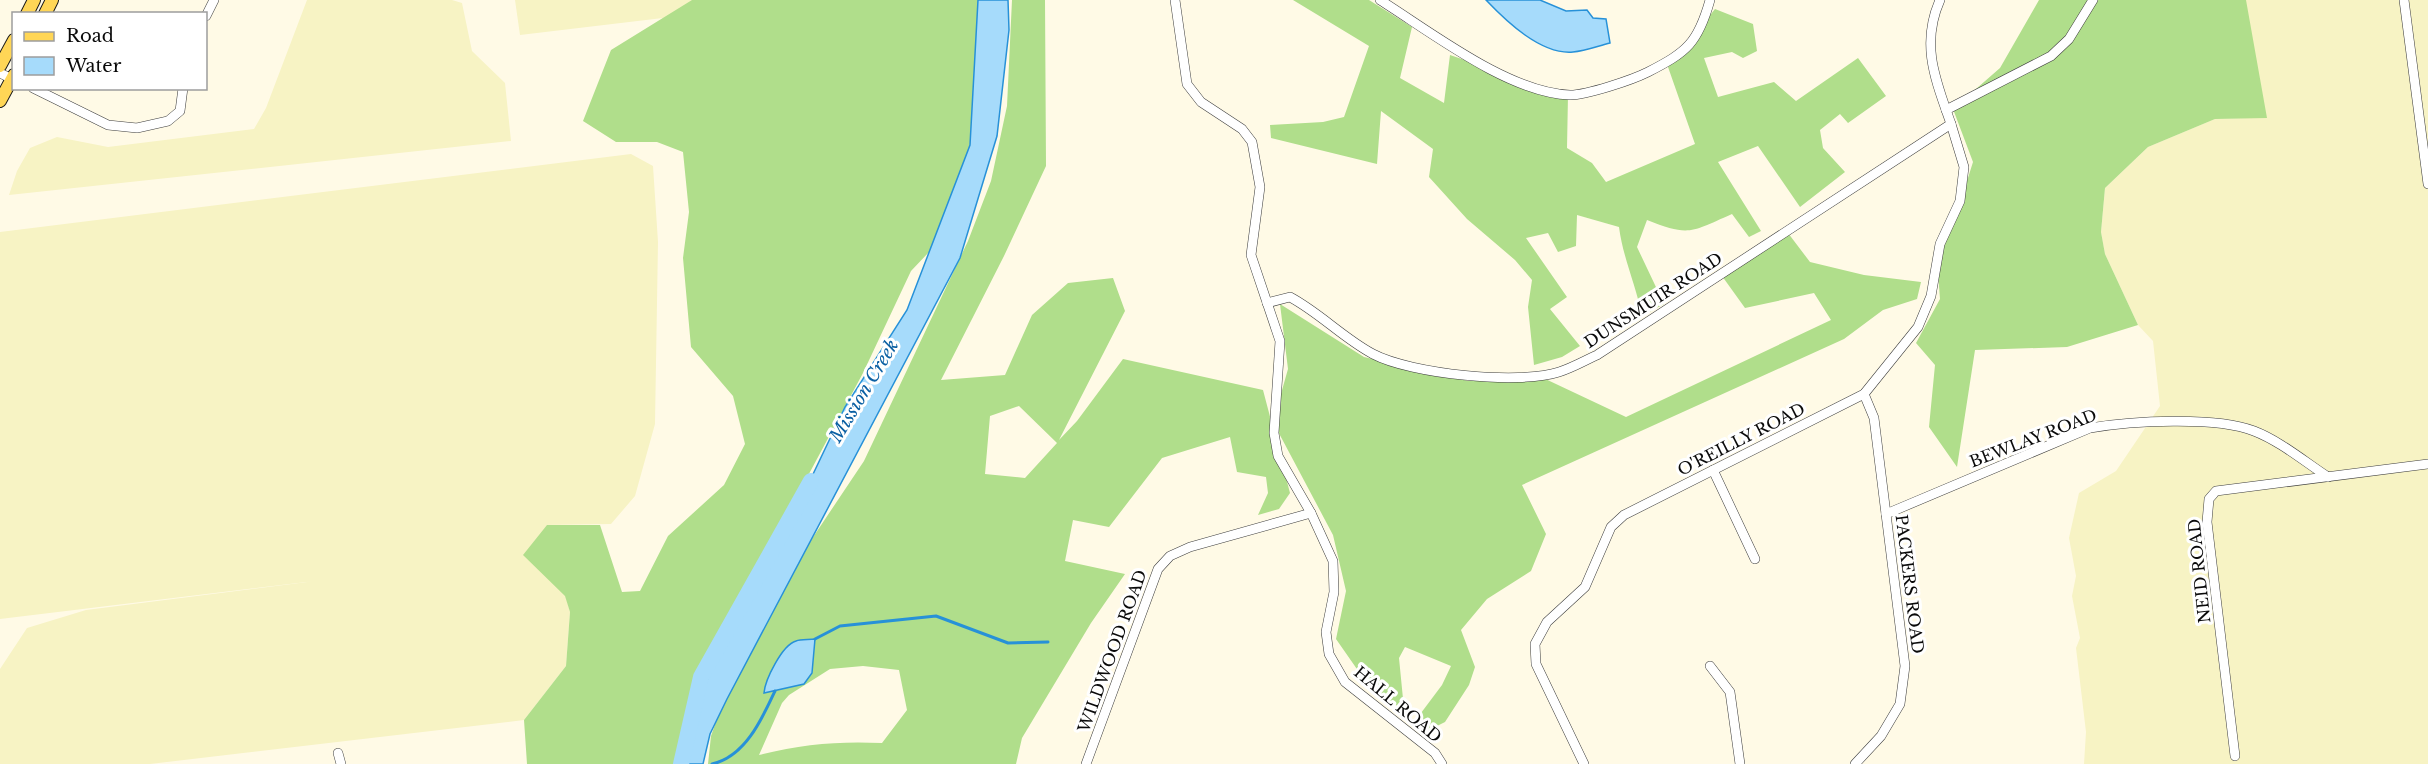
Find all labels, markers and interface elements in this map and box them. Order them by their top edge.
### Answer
legend [12,12,207,90]
text: Road [66,25,114,47]
text: Water [65,55,122,77]
street label: DUNSMUIR ROAD [1580,248,1726,352]
water label: Mission Creek [824,336,903,447]
street label: O'REILLY ROAD [1674,398,1808,480]
street label: BEWLAY ROAD [1967,405,2099,471]
street label: PACKERS ROAD [1892,513,1928,655]
street label: NEID ROAD [2184,518,2214,624]
street label: WILDWOOD ROAD [1073,567,1151,736]
street label: HALL ROAD [1350,662,1446,746]

